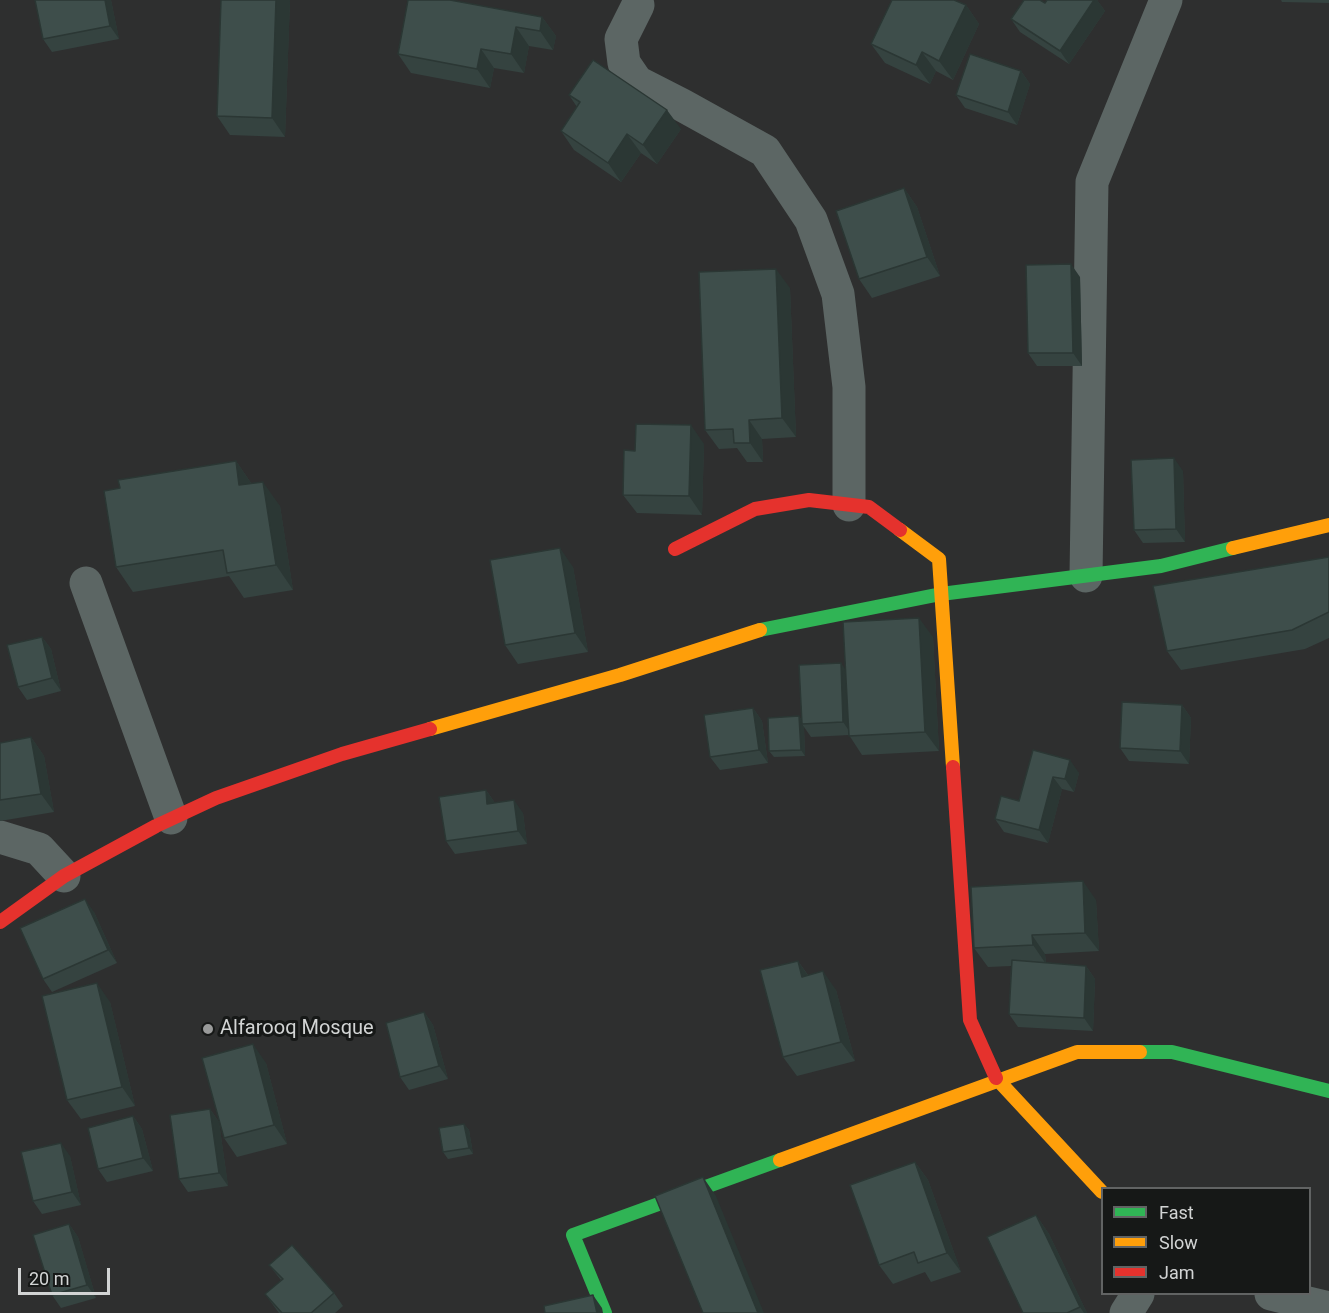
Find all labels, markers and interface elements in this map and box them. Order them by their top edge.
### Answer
place label: Alfarooq Mosque [220,1017,374,1041]
marker: Alfarooq Mosque [201,1022,215,1036]
legend [1101,1187,1311,1295]
text: Fast [1159,1202,1194,1223]
text: Slow [1159,1232,1198,1253]
scale bar [21,1256,112,1294]
text: Jam [1159,1262,1195,1283]
text: 20 m [29,1268,69,1289]

